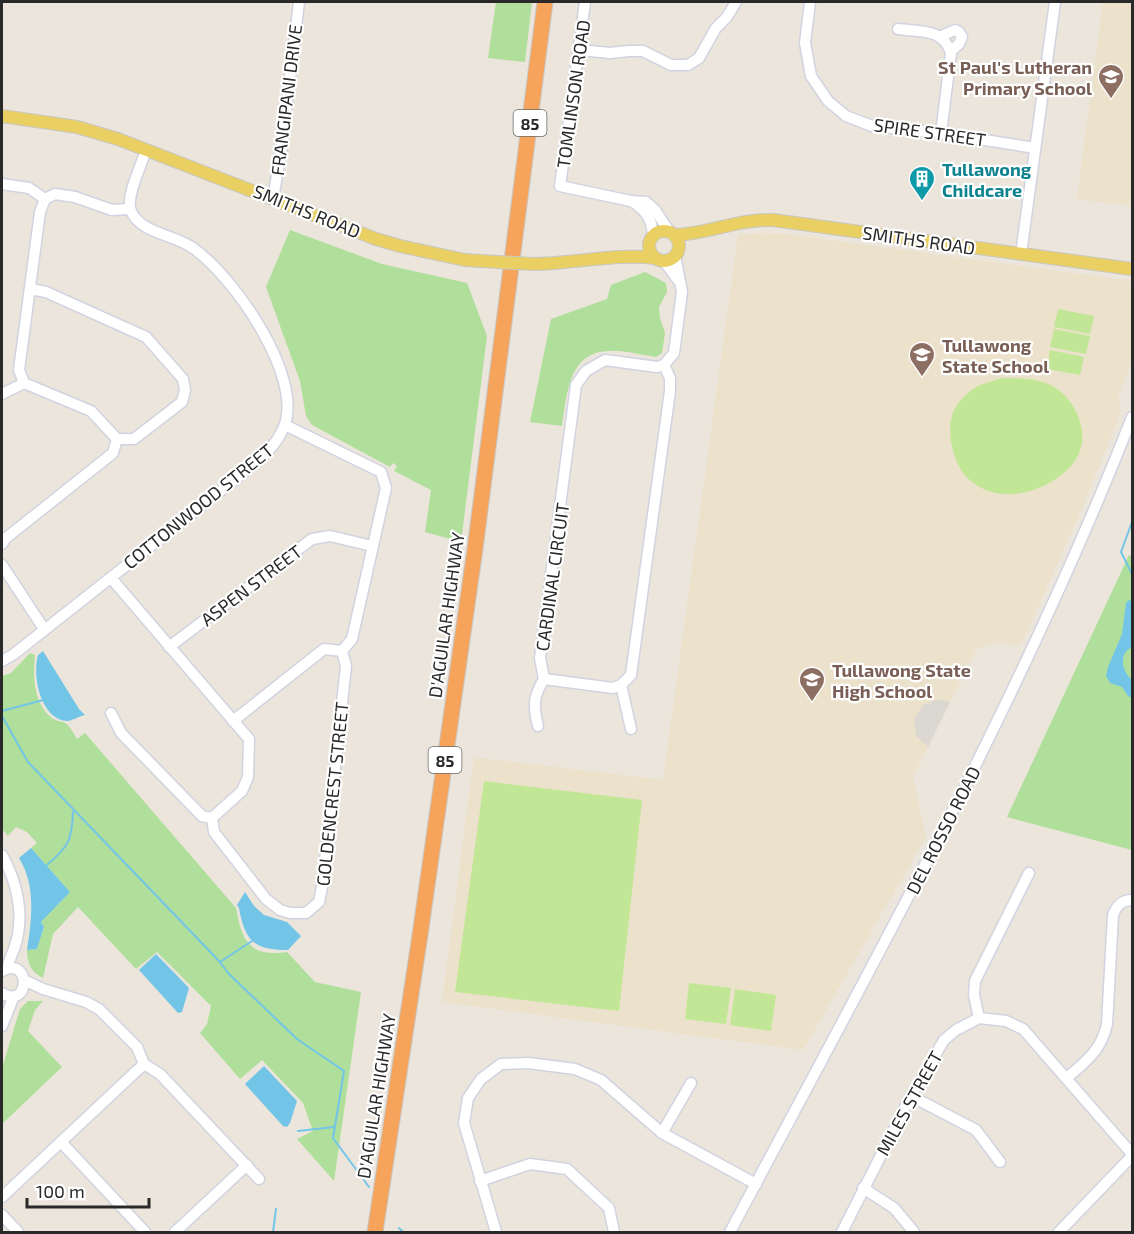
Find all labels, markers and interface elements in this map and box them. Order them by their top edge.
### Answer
street label: TOMLINSON ROAD [552,18,594,170]
street label: FRANGIPANI DRIVE [266,23,306,177]
place label: St Paul's Lutheran Primary School [938,56,1092,99]
school or university icon: St Paul's Lutheran Primary School [1096,62,1126,100]
road number: 85 [514,110,546,136]
street label: SPIRE STREET [873,113,988,151]
place label: Tullawong Childcare [942,158,1032,201]
building icon: Tullawong Childcare [907,164,937,202]
street label: SMITHS ROAD [250,180,364,242]
street label: SMITHS ROAD [861,221,977,259]
place label: Tullawong State School [942,334,1049,377]
school or university icon: Tullawong State School [907,340,937,378]
street label: COTTONWOOD STREET [119,438,278,573]
street label: CARDINAL CIRCUIT [531,501,573,653]
street label: D'AGUILAR HIGHWAY [423,530,469,699]
street label: ASPEN STREET [196,539,306,630]
place label: Tullawong State High School [832,659,971,702]
school or university icon: Tullawong State High School [797,665,827,703]
street label: GOLDENCREST STREET [311,700,353,887]
road number: 85 [428,747,462,773]
street label: DEL ROSSO ROAD [901,762,985,898]
street label: D'AGUILAR HIGHWAY [352,1011,400,1180]
street label: MILES STREET [871,1046,947,1159]
scale bar [27,1171,148,1209]
text: 100 m [36,1180,85,1202]

